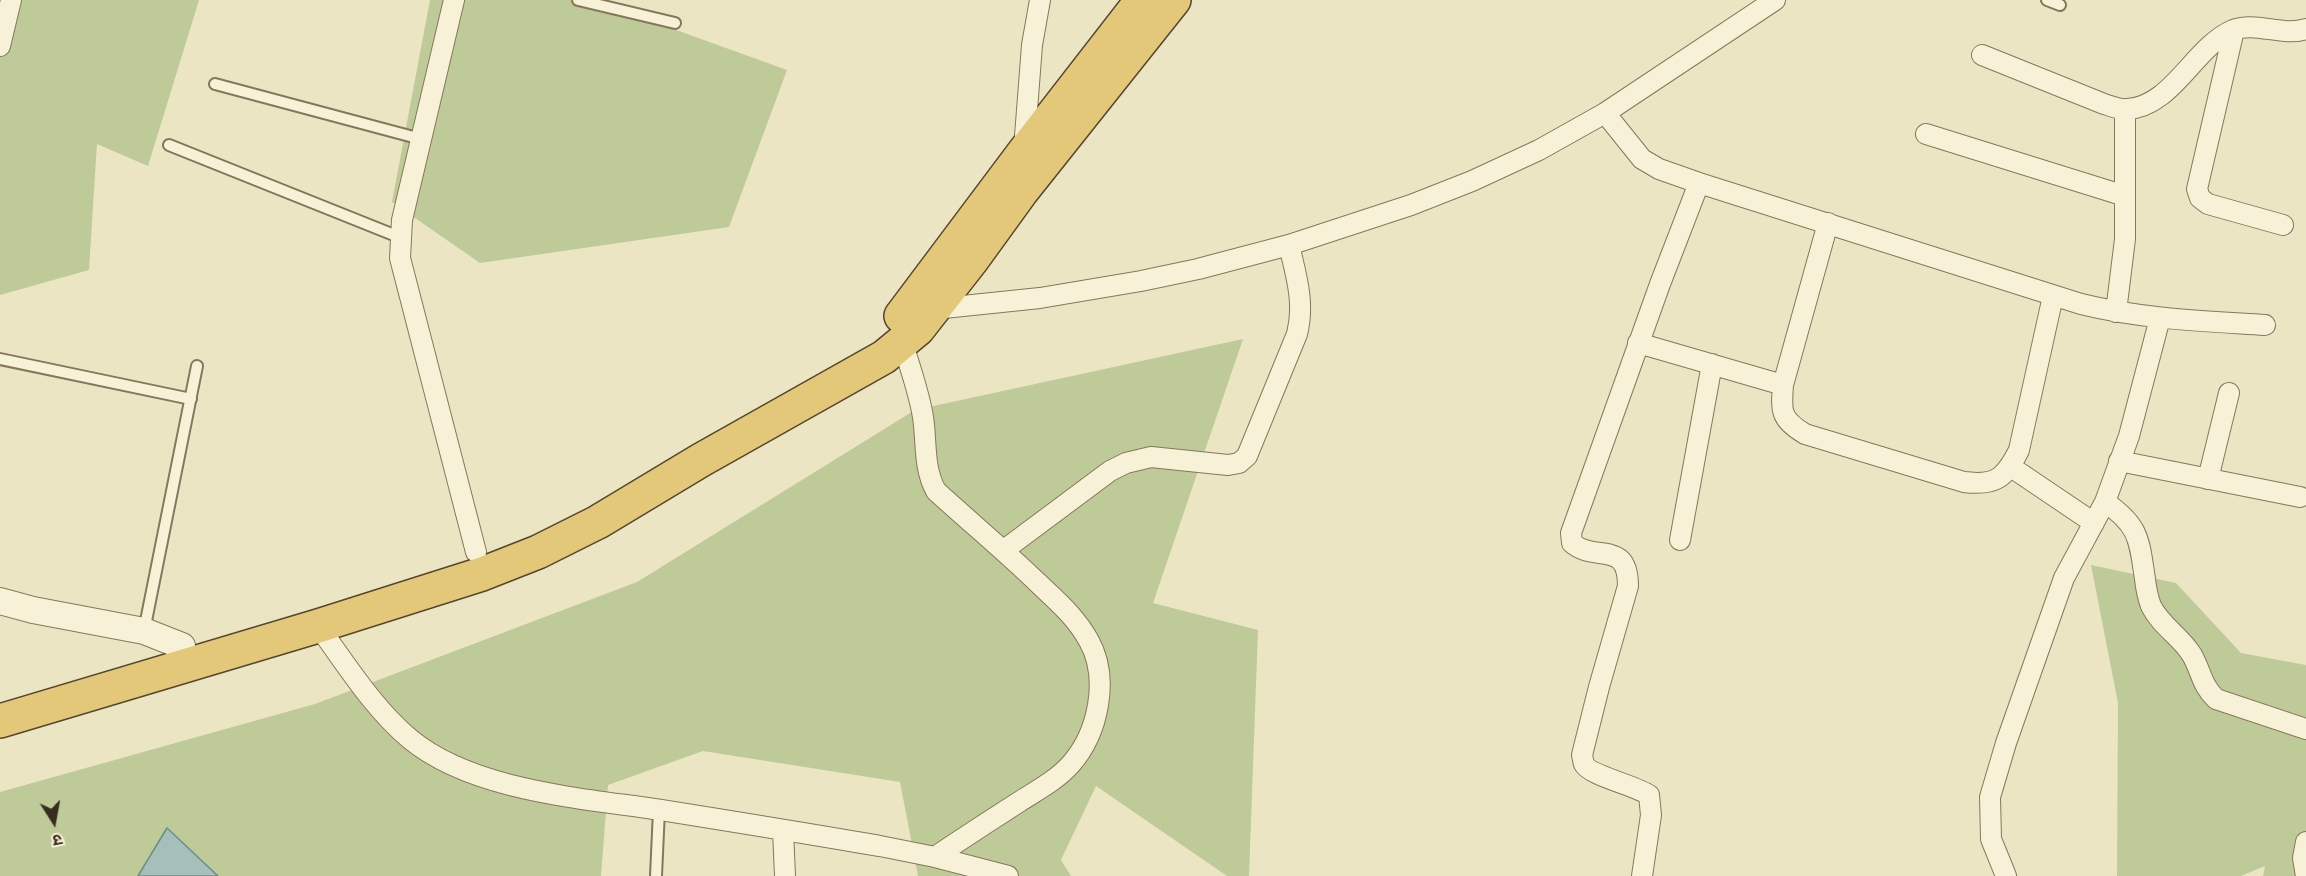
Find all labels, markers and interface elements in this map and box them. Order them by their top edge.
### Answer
north arrow [24,792,84,852]
text: उ [51,830,64,850]

